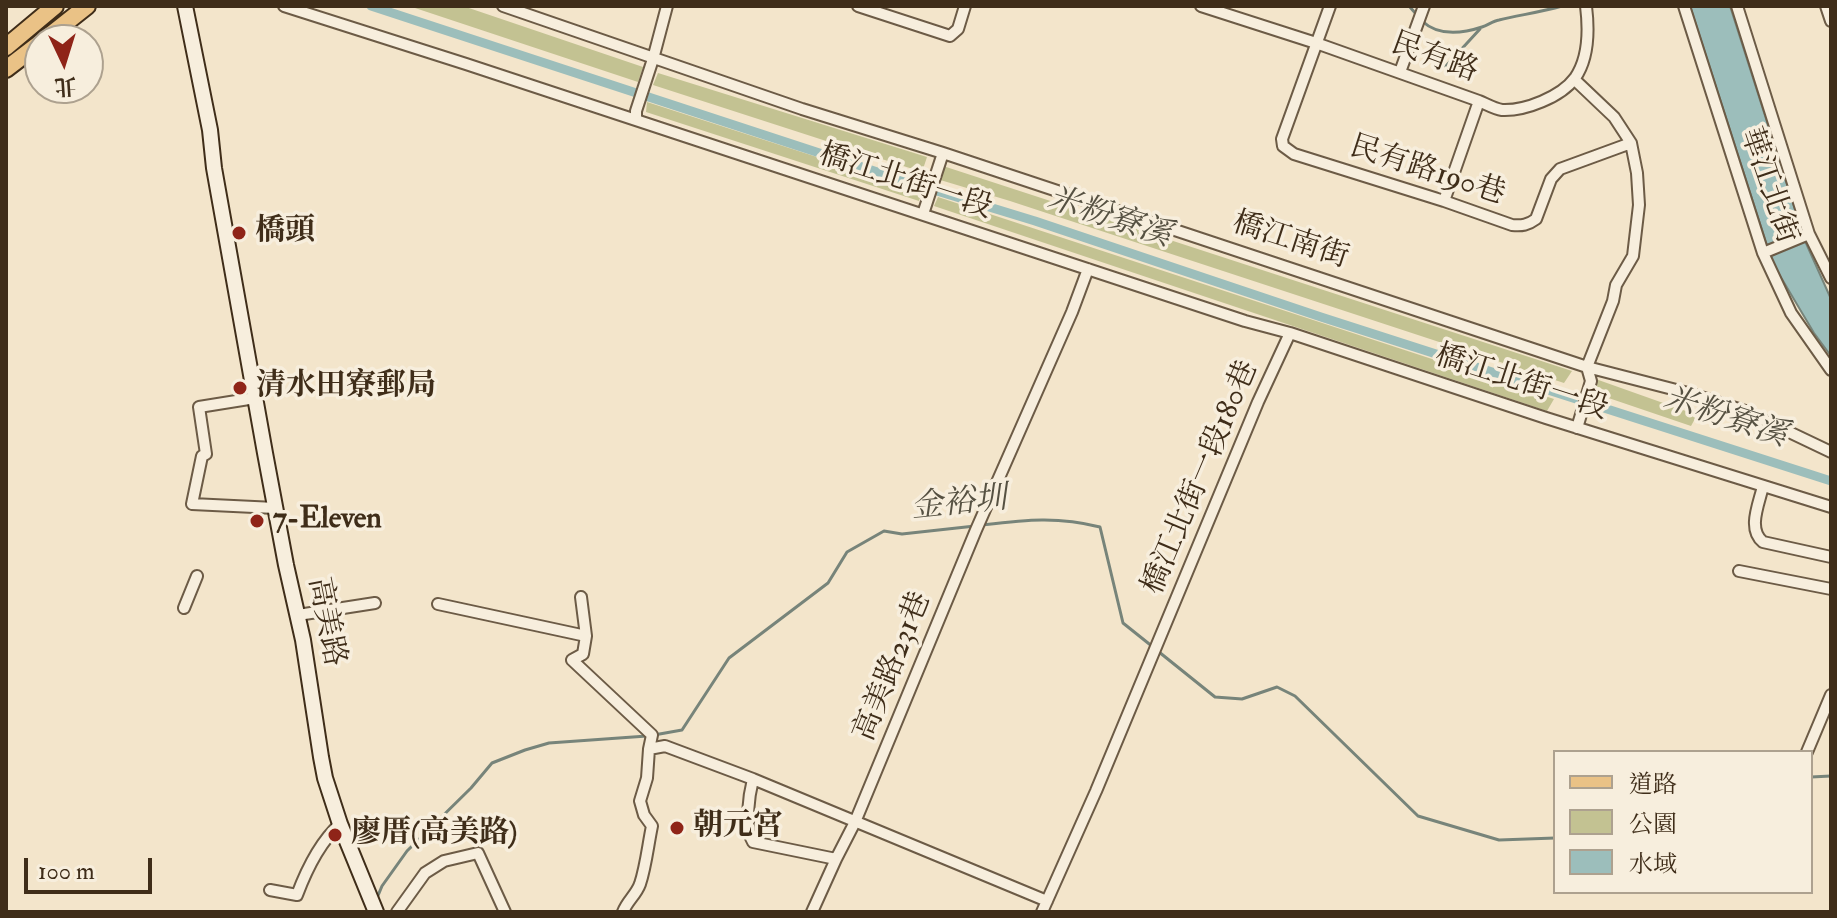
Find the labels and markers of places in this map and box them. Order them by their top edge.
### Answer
place label: 橋頭 [255,215,315,251]
marker: 橋頭 [230,224,248,242]
place label: 清水田寮郵局 [256,370,436,406]
marker: 清水田寮郵局 [231,379,249,397]
place label: 7-Eleven [273,503,382,539]
marker: 7-Eleven [248,512,266,530]
place label: 朝元宮 [693,810,783,846]
place label: 廖厝(高美路) [351,817,517,853]
marker: 朝元宮 [668,819,686,837]
marker: 廖厝(高美路) [326,826,344,844]

